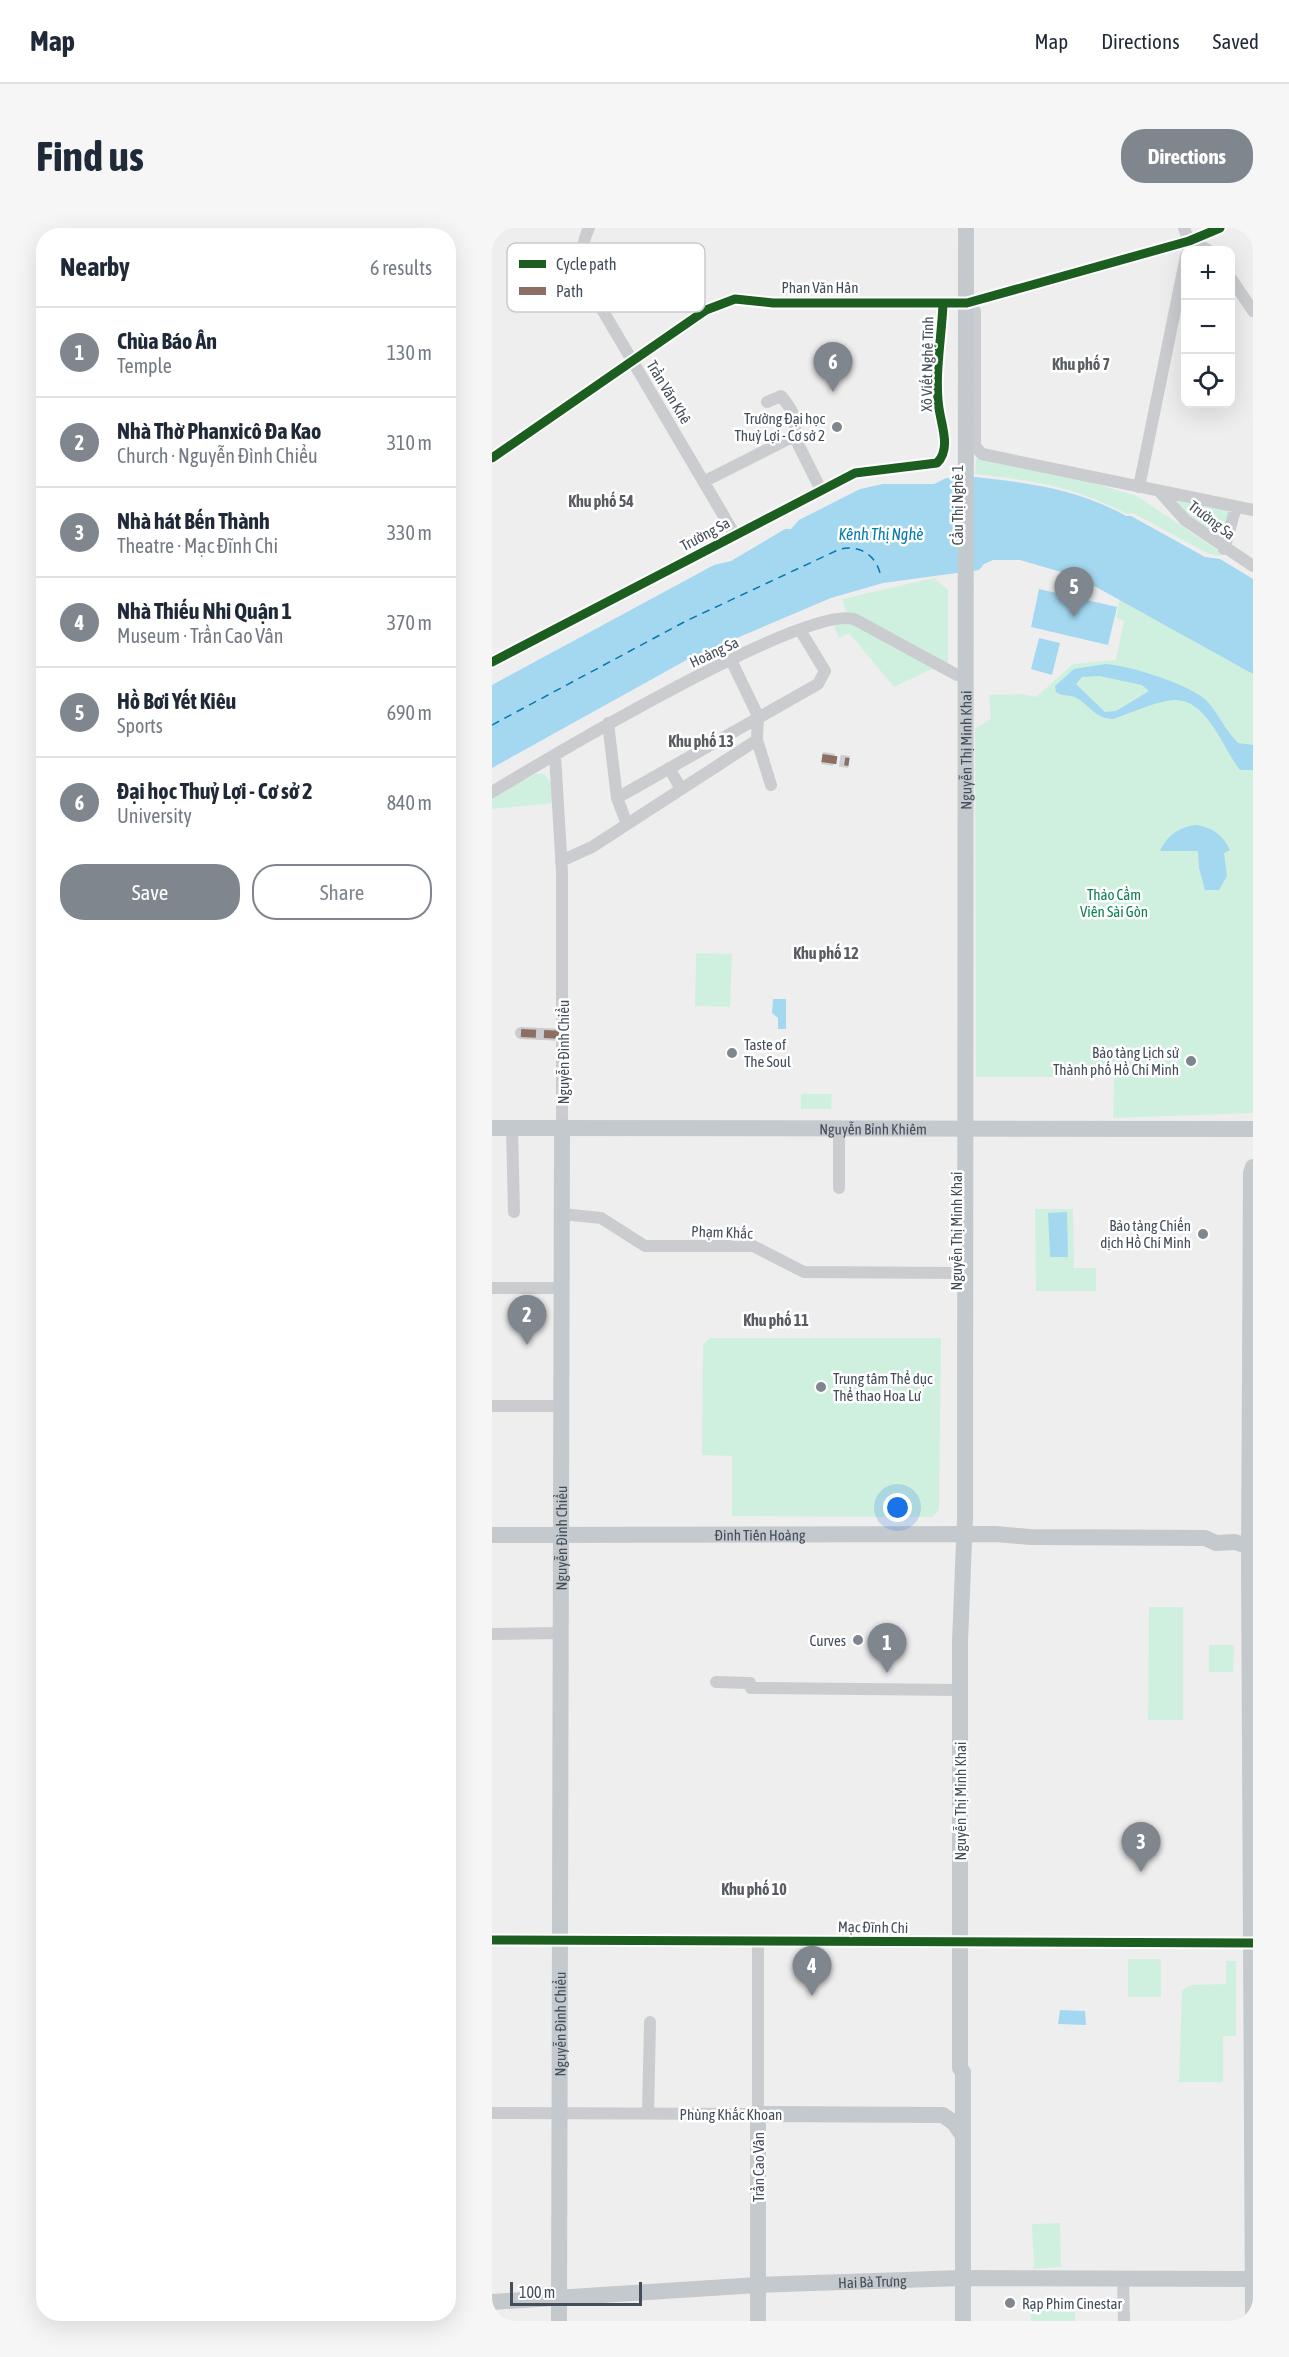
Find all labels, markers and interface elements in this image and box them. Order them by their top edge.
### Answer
text: Map [30,25,75,57]
text: Map [1034,29,1068,53]
text: Directions [1101,29,1180,53]
text: Saved [1213,29,1259,53]
button: Directions [1121,129,1253,183]
text: Find us [36,132,144,180]
legend [507,243,705,312]
map controls [1181,246,1235,408]
button: + [1181,246,1235,300]
text: Nearby [60,252,130,282]
text: Cycle path [556,255,616,274]
text: 6 results [370,256,432,279]
street label: Phan Văn Hân [781,279,859,296]
text: Path [556,282,583,300]
button: − [1181,300,1235,354]
street label: Xô Viết Nghệ Tĩnh [918,316,936,412]
text: Chùa Báo Ân [117,328,217,354]
text: 1 [75,341,84,364]
text: 130 m [387,341,432,364]
pin: 6 [814,342,852,392]
text: Temple [117,354,172,377]
district label: Khu phố 7 [1052,354,1110,373]
button: locate [1181,354,1235,408]
street label: Trần Văn Khê [643,357,695,427]
place label: Trường Đại học Thuỷ Lợi - Cơ sở 2 [734,410,825,444]
text: Nhà Thờ Phanxicô Đa Kao [117,418,321,444]
marker: Trường Đại học Thuỷ Lợi - Cơ sở 2 [830,420,844,434]
text: 2 [75,431,84,454]
text: 310 m [387,431,432,454]
text: Church · Nguyễn Đình Chiểu [117,444,318,467]
street label: Cầu Thị Nghè 1 [949,465,966,545]
district label: Khu phố 54 [568,491,634,510]
street label: Trường Sa [1186,497,1238,543]
text: Nhà hát Bến Thành [117,508,270,534]
street label: Trường Sa [677,514,733,554]
text: 3 [75,521,84,544]
text: 330 m [387,521,432,544]
water label: Kênh Thị Nghè [839,525,923,544]
text: Theatre · Mạc Đĩnh Chi [117,534,278,557]
pin: 5 [1054,568,1094,617]
text: Nhà Thiếu Nhi Quận 1 [117,598,292,624]
text: 4 [75,611,84,634]
text: 370 m [387,611,432,634]
text: Museum · Trần Cao Vân [117,624,283,647]
street label: Hoàng Sa [687,633,741,671]
text: Hồ Bơi Yết Kiêu [117,688,236,714]
street label: Nguyễn Thị Minh Khai [957,691,974,810]
text: 5 [75,701,84,724]
text: 690 m [387,701,432,724]
text: Sports [117,714,163,737]
district label: Khu phố 13 [668,731,734,750]
text: Đại học Thuỷ Lợi - Cơ sở 2 [117,778,313,804]
text: 6 [75,791,84,814]
text: 840 m [387,791,432,814]
text: University [117,804,192,827]
button: Save [60,864,240,920]
button: Share [252,864,432,920]
park label: Thảo Cầm Viên Sài Gòn [1080,886,1148,920]
district label: Khu phố 12 [793,943,859,962]
street label: Nguyễn Đình Chiểu [555,1000,572,1104]
place label: Taste of The Soul [744,1036,791,1070]
place label: Bảo tàng Lịch sử Thành phố Hồ Chí Minh [1053,1044,1180,1078]
marker: Taste of The Soul [725,1046,739,1060]
marker: Bảo tàng Lịch sử Thành phố Hồ Chí Minh [1184,1054,1198,1068]
street label: Nguyễn Bỉnh Khiêm [819,1120,927,1137]
street label: Nguyễn Thị Minh Khai [948,1172,965,1290]
place label: Bảo tàng Chiến dịch Hồ Chí Minh [1100,1217,1191,1251]
street label: Phạm Khắc [691,1222,754,1242]
marker: Bảo tàng Chiến dịch Hồ Chí Minh [1196,1227,1210,1241]
pin: 2 [507,1296,546,1345]
district label: Khu phố 11 [743,1310,809,1329]
place label: Trung tâm Thể dục Thể thao Hoa Lư [833,1370,933,1404]
marker: Trung tâm Thể dục Thể thao Hoa Lư [814,1380,828,1394]
street label: Nguyễn Đình Chiểu [552,1486,570,1590]
your location [883,1493,912,1522]
street label: Đinh Tiên Hoàng [715,1526,806,1543]
pin: 1 [868,1624,906,1673]
place label: Curves [809,1632,846,1649]
marker: Curves [851,1633,865,1647]
street label: Nguyễn Thị Minh Khai [952,1742,969,1860]
pin: 3 [1122,1822,1160,1872]
district label: Khu phố 10 [721,1879,787,1898]
street label: Mạc Đĩnh Chi [838,1918,908,1936]
pin: 4 [792,1946,832,1996]
street label: Nguyễn Đình Chiểu [551,1972,568,2076]
street label: Phùng Khắc Khoan [680,2106,782,2123]
street label: Trần Cao Vân [750,2132,767,2202]
street label: Hai Bà Trưng [838,2271,907,2291]
scale bar [510,2279,642,2306]
text: 100 m [519,2283,555,2301]
place label: Rạp Phim Cinestar [1022,2295,1122,2312]
marker: Rạp Phim Cinestar [1003,2296,1017,2310]

